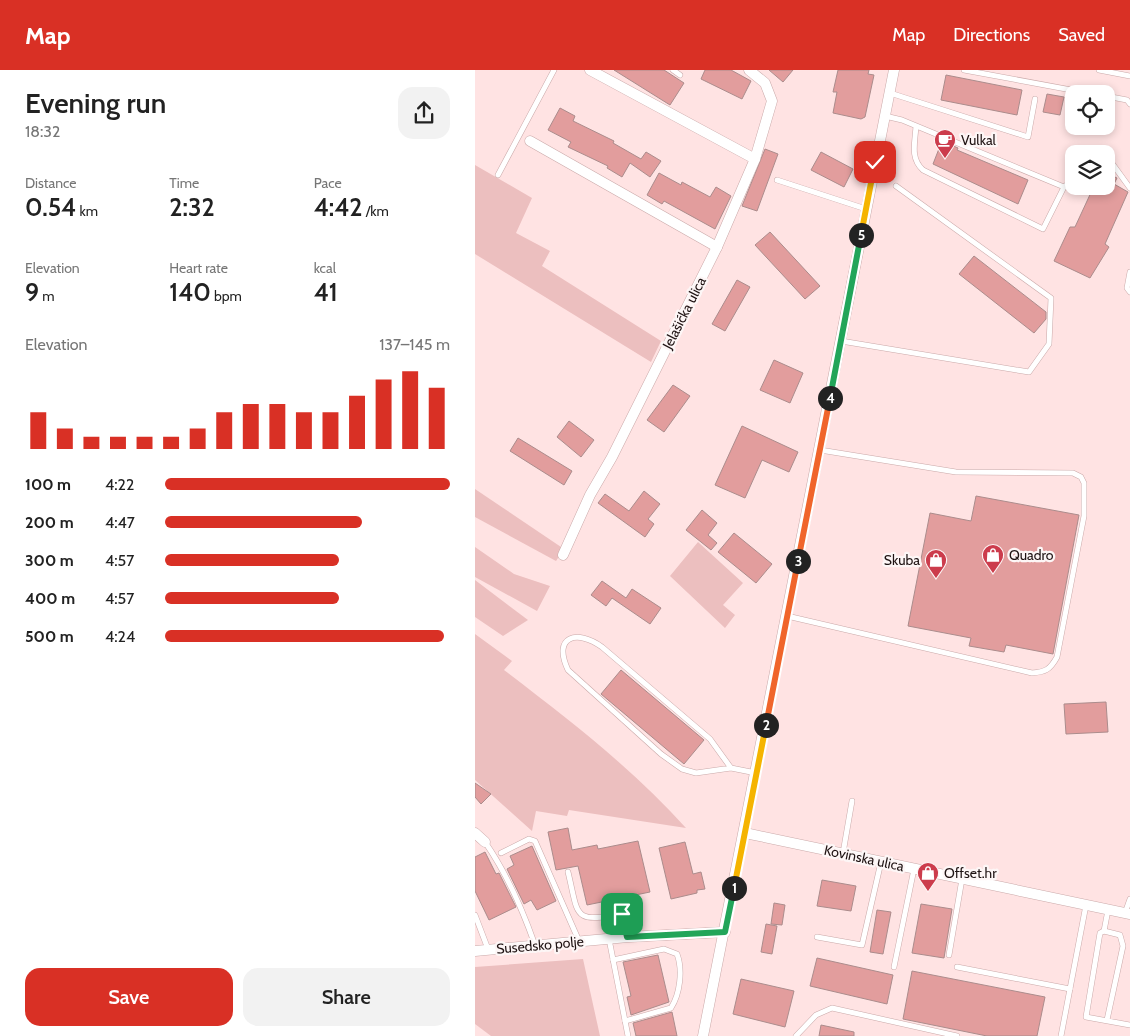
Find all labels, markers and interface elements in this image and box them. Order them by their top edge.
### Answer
text: Map [25,21,71,50]
text: Map [892,24,925,46]
text: Directions [953,24,1030,46]
text: Saved [1058,24,1105,46]
map controls [1065,85,1115,195]
button: locate [1065,85,1115,135]
text: Evening run [25,86,166,120]
button: share [398,87,450,139]
text: 18:32 [25,122,60,141]
cafe icon: Vulkal [933,128,957,159]
place label: Vulkal [961,131,997,149]
pin [854,141,896,183]
button: layers [1065,145,1115,195]
icon: check [861,148,889,176]
text: Distance [25,174,77,192]
text: Time [169,174,199,192]
text: Pace [314,174,342,192]
text: 0.54 [25,192,76,222]
text: 2:32 [169,192,215,222]
text: 4:42 [314,192,363,222]
text: km [76,202,98,220]
text: /km [363,202,389,220]
pin: 5 [849,222,873,248]
text: 5 [858,226,865,244]
text: Elevation [25,259,80,277]
text: Heart rate [169,259,228,277]
text: kcal [314,259,336,277]
street label: Jelašićka ulica [658,274,710,353]
text: 9 [25,277,39,307]
text: 140 [169,277,211,307]
text: 41 [314,277,338,307]
text: m [39,287,55,305]
text: bpm [211,287,242,305]
text: Elevation [25,335,88,354]
text: 137–145 m [379,335,450,354]
pin: 4 [817,386,843,410]
text: 4 [826,389,835,407]
text: 100 m [25,475,71,494]
text: 4:22 [105,475,134,494]
text: 200 m [25,513,74,532]
text: 4:47 [105,513,135,532]
shop icon: Quadro [981,543,1005,574]
place label: Quadro [1009,546,1054,564]
pin: 3 [785,548,811,574]
shop icon: Skuba [924,548,948,579]
text: 300 m [25,551,74,570]
text: 4:57 [105,551,134,570]
place label: Skuba [884,551,920,569]
text: 3 [795,552,802,570]
text: 400 m [25,589,75,608]
text: 4:57 [105,589,134,608]
text: 500 m [25,627,74,646]
text: 4:24 [105,627,135,646]
pin: 2 [753,712,779,738]
text: 2 [763,716,770,734]
street label: Kovinska ulica [822,841,906,875]
shop icon: Offset.hr [916,861,940,892]
place label: Offset.hr [944,864,997,882]
pin: 1 [721,876,747,900]
text: 1 [732,879,737,897]
pin [601,893,643,935]
icon: arrive [608,900,636,928]
street label: Susedsko polje [496,932,584,958]
button: Save [25,968,233,1026]
button: Share [243,968,450,1026]

